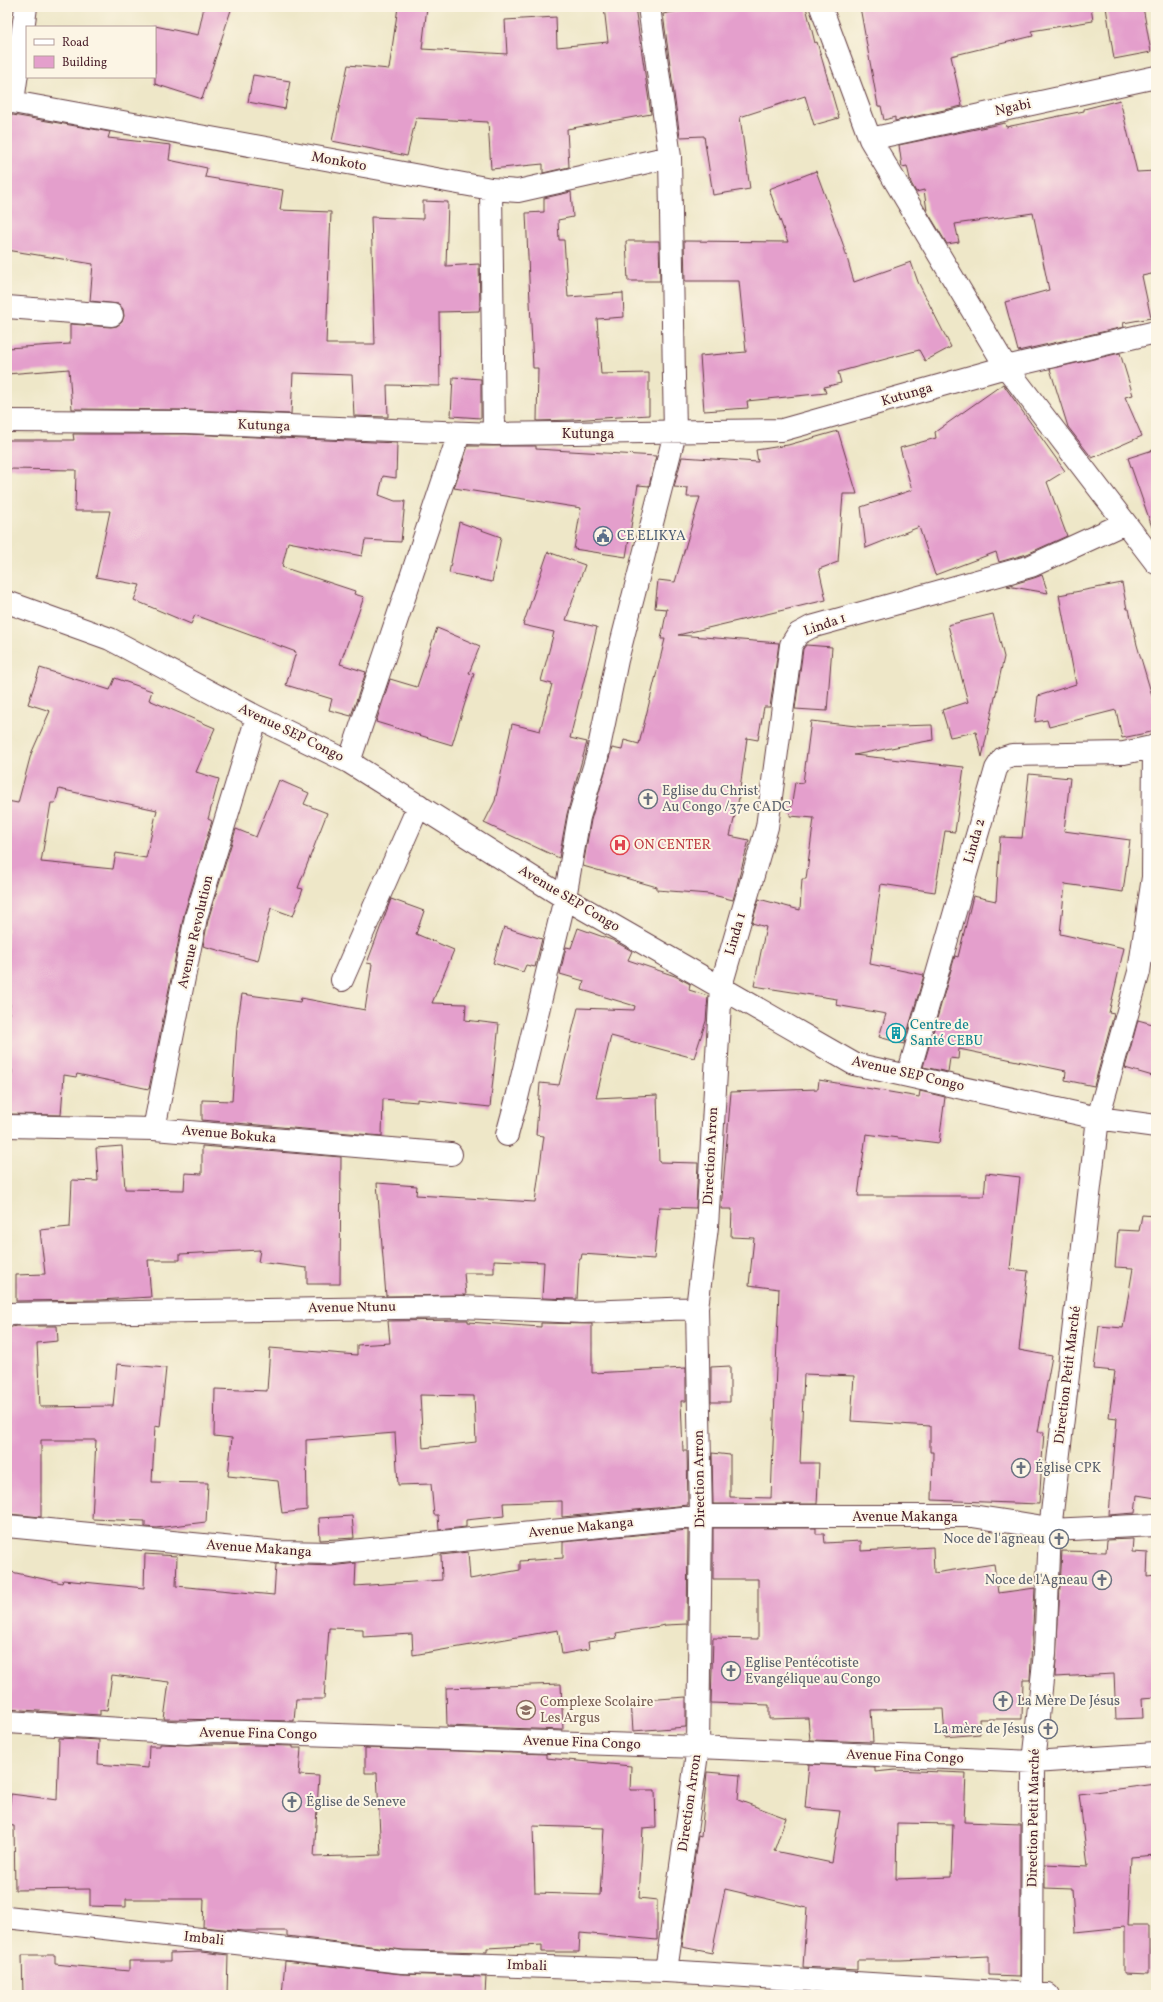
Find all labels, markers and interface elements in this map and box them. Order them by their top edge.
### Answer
legend [26,26,156,78]
text: Road [62,35,89,51]
text: Building [62,55,107,71]
street label: Ngabi [993,95,1033,121]
street label: Monkoto [310,148,368,176]
street label: Kutunga [879,379,935,411]
street label: Kutunga [237,416,291,436]
street label: Kutunga [562,425,614,444]
public building icon: CE ELIKYA [592,525,614,547]
place label: CE ELIKYA [617,527,686,546]
street label: Linda 1 [801,609,849,641]
street label: Avenue SEP Congo [235,699,347,767]
place label: Eglise du Christ Au Congo /37e CADC [662,782,791,817]
church icon: Eglise du Christ Au Congo /37e CADC [637,788,659,810]
street label: Linda 2 [960,816,990,866]
hospital icon: ON CENTER [609,834,631,856]
place label: ON CENTER [634,836,712,855]
street label: Avenue SEP Congo [515,861,623,937]
street label: Avenue Revolution [174,873,218,991]
street label: Linda 1 [721,910,751,958]
place label: Centre de Santé CEBU [910,1016,983,1051]
building icon: Centre de Santé CEBU [885,1022,907,1044]
street label: Avenue SEP Congo [850,1052,966,1096]
street label: Direction Arron [699,1106,723,1206]
street label: Avenue Bokuka [181,1121,277,1149]
street label: Avenue Ntunu [308,1298,396,1318]
street label: Direction Petit Marché [1050,1304,1086,1445]
street label: Direction Arron [690,1430,710,1528]
church icon: Église CPK [1010,1457,1032,1479]
place label: Église CPK [1035,1459,1102,1478]
street label: Avenue Makanga [852,1508,958,1527]
street label: Avenue Makanga [527,1513,635,1543]
church icon: Noce de l'agneau [1048,1528,1070,1550]
place label: Noce de l'agneau [943,1530,1045,1549]
street label: Avenue Makanga [206,1536,312,1562]
church icon: Noce de l'Agneau [1091,1569,1113,1591]
place label: Noce de l'Agneau [985,1571,1088,1590]
place label: Eglise Pentécotiste Evangélique au Congo [745,1654,881,1689]
church icon: Eglise Pentécotiste Evangélique au Congo [720,1660,742,1682]
church icon: La Mère De Jésus [992,1690,1014,1712]
place label: La Mère De Jésus [1017,1692,1120,1711]
place label: Complexe Scolaire Les Argus [540,1693,654,1728]
school or university icon: Complexe Scolaire Les Argus [515,1699,537,1721]
church icon: La mère de Jésus [1037,1718,1059,1740]
place label: La mère de Jésus [934,1720,1034,1739]
street label: Avenue Fina Congo [199,1723,317,1745]
street label: Avenue Fina Congo [523,1731,641,1755]
street label: Avenue Fina Congo [846,1745,964,1769]
street label: Direction Petit Marché [1023,1748,1045,1888]
street label: Direction Arron [674,1753,706,1853]
church icon: Église de Seneve [281,1791,303,1813]
place label: Église de Seneve [306,1793,406,1812]
street label: Imbali [183,1927,225,1951]
street label: Imbali [506,1956,548,1976]

